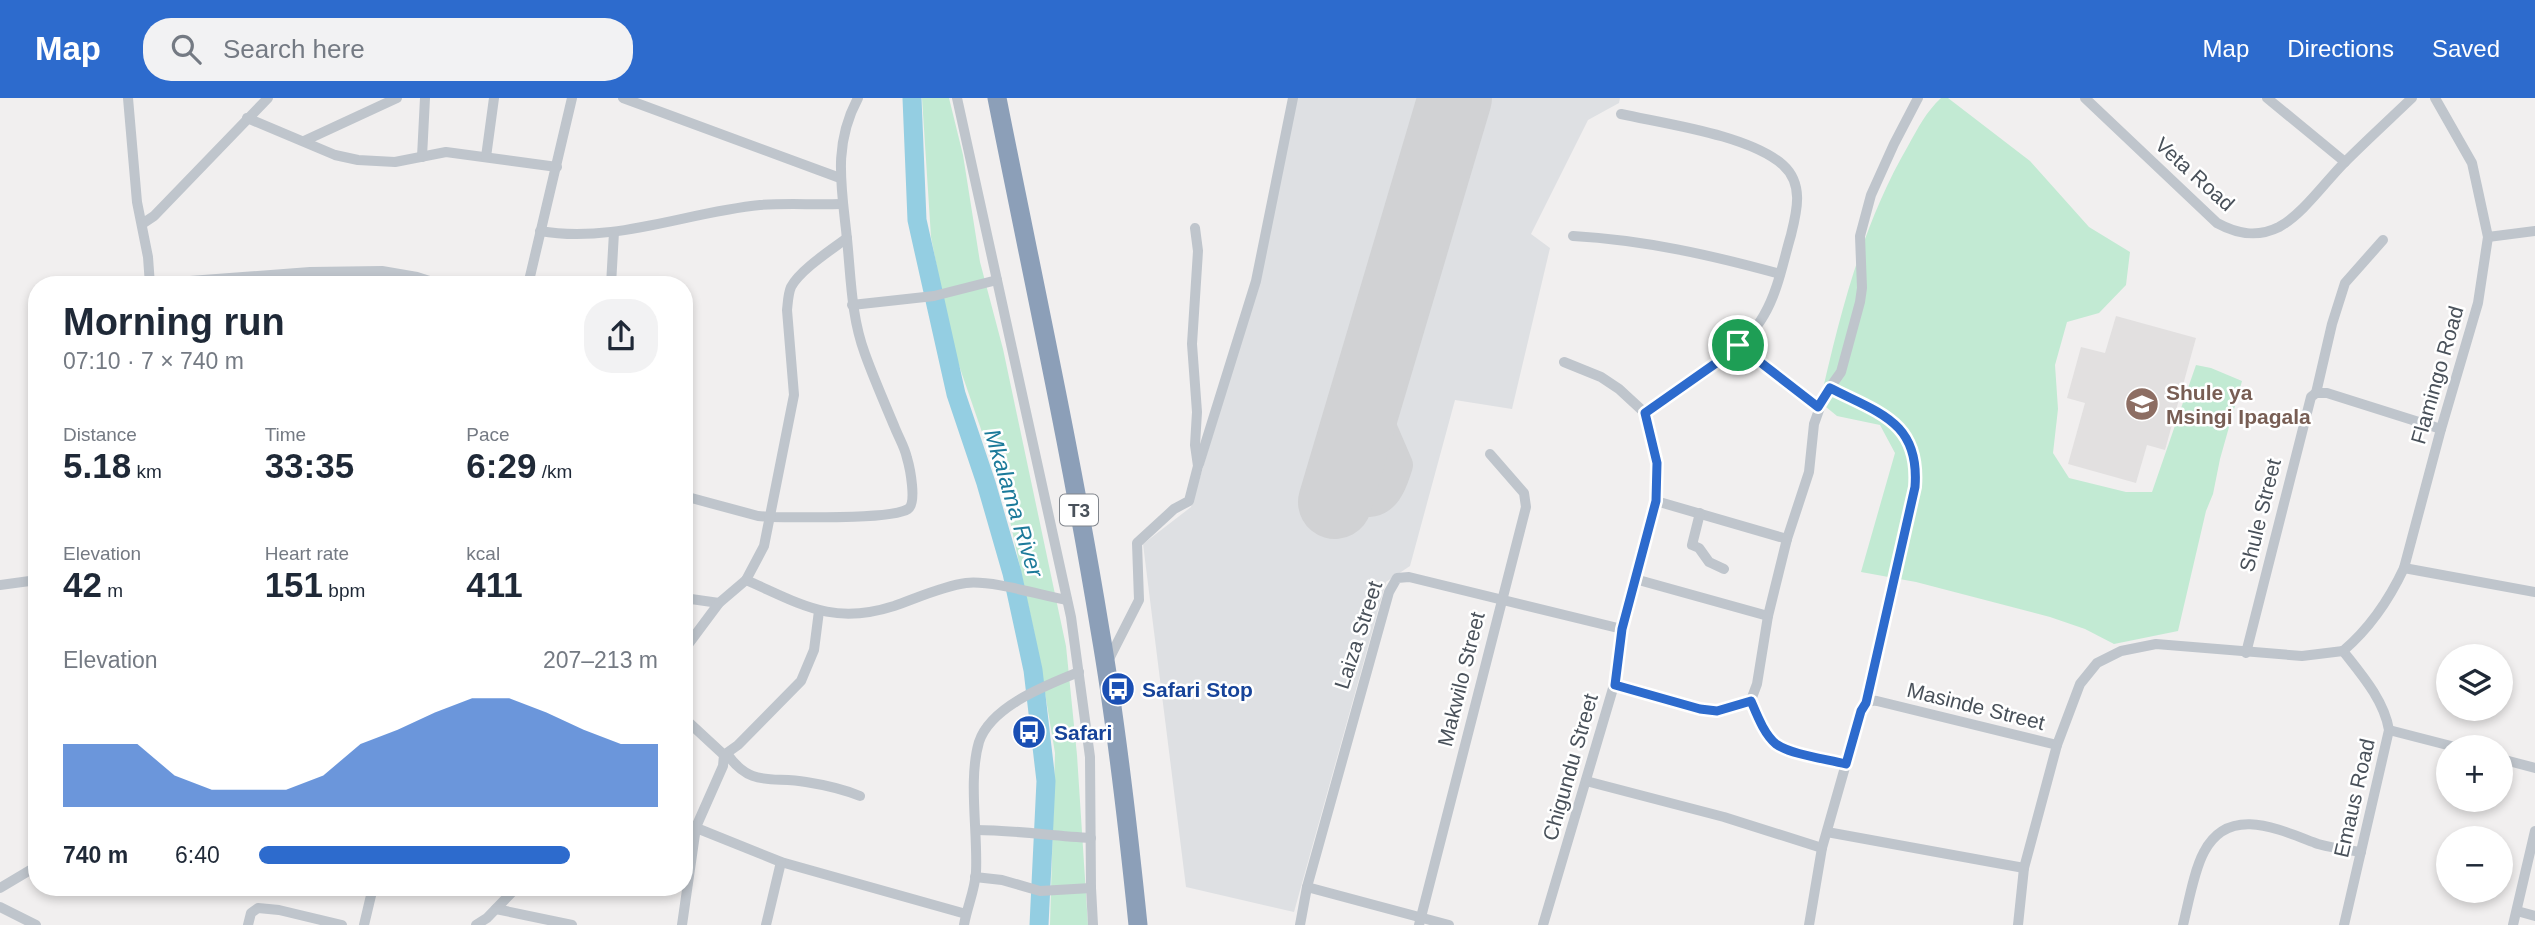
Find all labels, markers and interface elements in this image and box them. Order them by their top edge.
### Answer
search box [143,18,633,81]
text: Map [35,30,101,67]
icon: search [167,30,205,68]
text: Search here [223,34,365,64]
text: Map [2203,35,2249,62]
text: Directions [2287,35,2394,62]
text: Saved [2432,35,2500,62]
street label: Veta Road [2151,133,2239,215]
button: share [584,299,658,373]
text: Morning run [63,301,285,343]
street label: Flamingo Road [2406,303,2468,447]
pin [1708,315,1768,375]
icon: arrive [1719,326,1757,364]
text: 07:10 · 7 × 740 m [63,348,244,374]
place label: Shule ya Msingi Ipagala [2166,381,2311,428]
school or university icon: Shule ya Msingi Ipagala [2123,385,2161,423]
text: Distance [63,424,137,445]
text: Time [265,424,306,445]
text: Pace [466,424,510,445]
water label: Mkalama River [979,426,1049,581]
text: 5.18 [63,446,131,485]
text: 33:35 [265,446,354,485]
text: 6:29 [466,446,536,485]
street label: Shule Street [2235,456,2285,574]
text: km [131,461,162,482]
text: /km [536,461,572,482]
road number: T3 [1060,494,1098,526]
text: Elevation [63,543,141,564]
text: Heart rate [265,543,349,564]
text: kcal [466,543,500,564]
text: 42 [63,565,102,604]
text: 151 [265,565,323,604]
text: 411 [466,565,523,604]
street label: Laiza Street [1330,578,1386,692]
text: m [102,580,123,601]
text: bpm [323,580,365,601]
street label: Makwilo Street [1433,609,1489,749]
map controls [2436,644,2513,903]
button: layers [2436,644,2513,721]
text: Elevation [63,647,158,673]
text: 207–213 m [543,647,658,673]
bus stop icon: Safari Stop [1099,670,1137,708]
place label: Safari Stop [1142,678,1253,701]
street label: Masinde Street [1905,678,2047,734]
street label: Chigundu Street [1538,691,1602,843]
bus stop icon: Safari [1010,713,1048,751]
place label: Safari [1054,721,1112,744]
button: + [2436,735,2513,812]
street label: Emaus Road [2329,736,2379,860]
button: − [2436,826,2513,903]
text: 740 m [63,842,128,868]
text: 6:40 [175,842,220,868]

